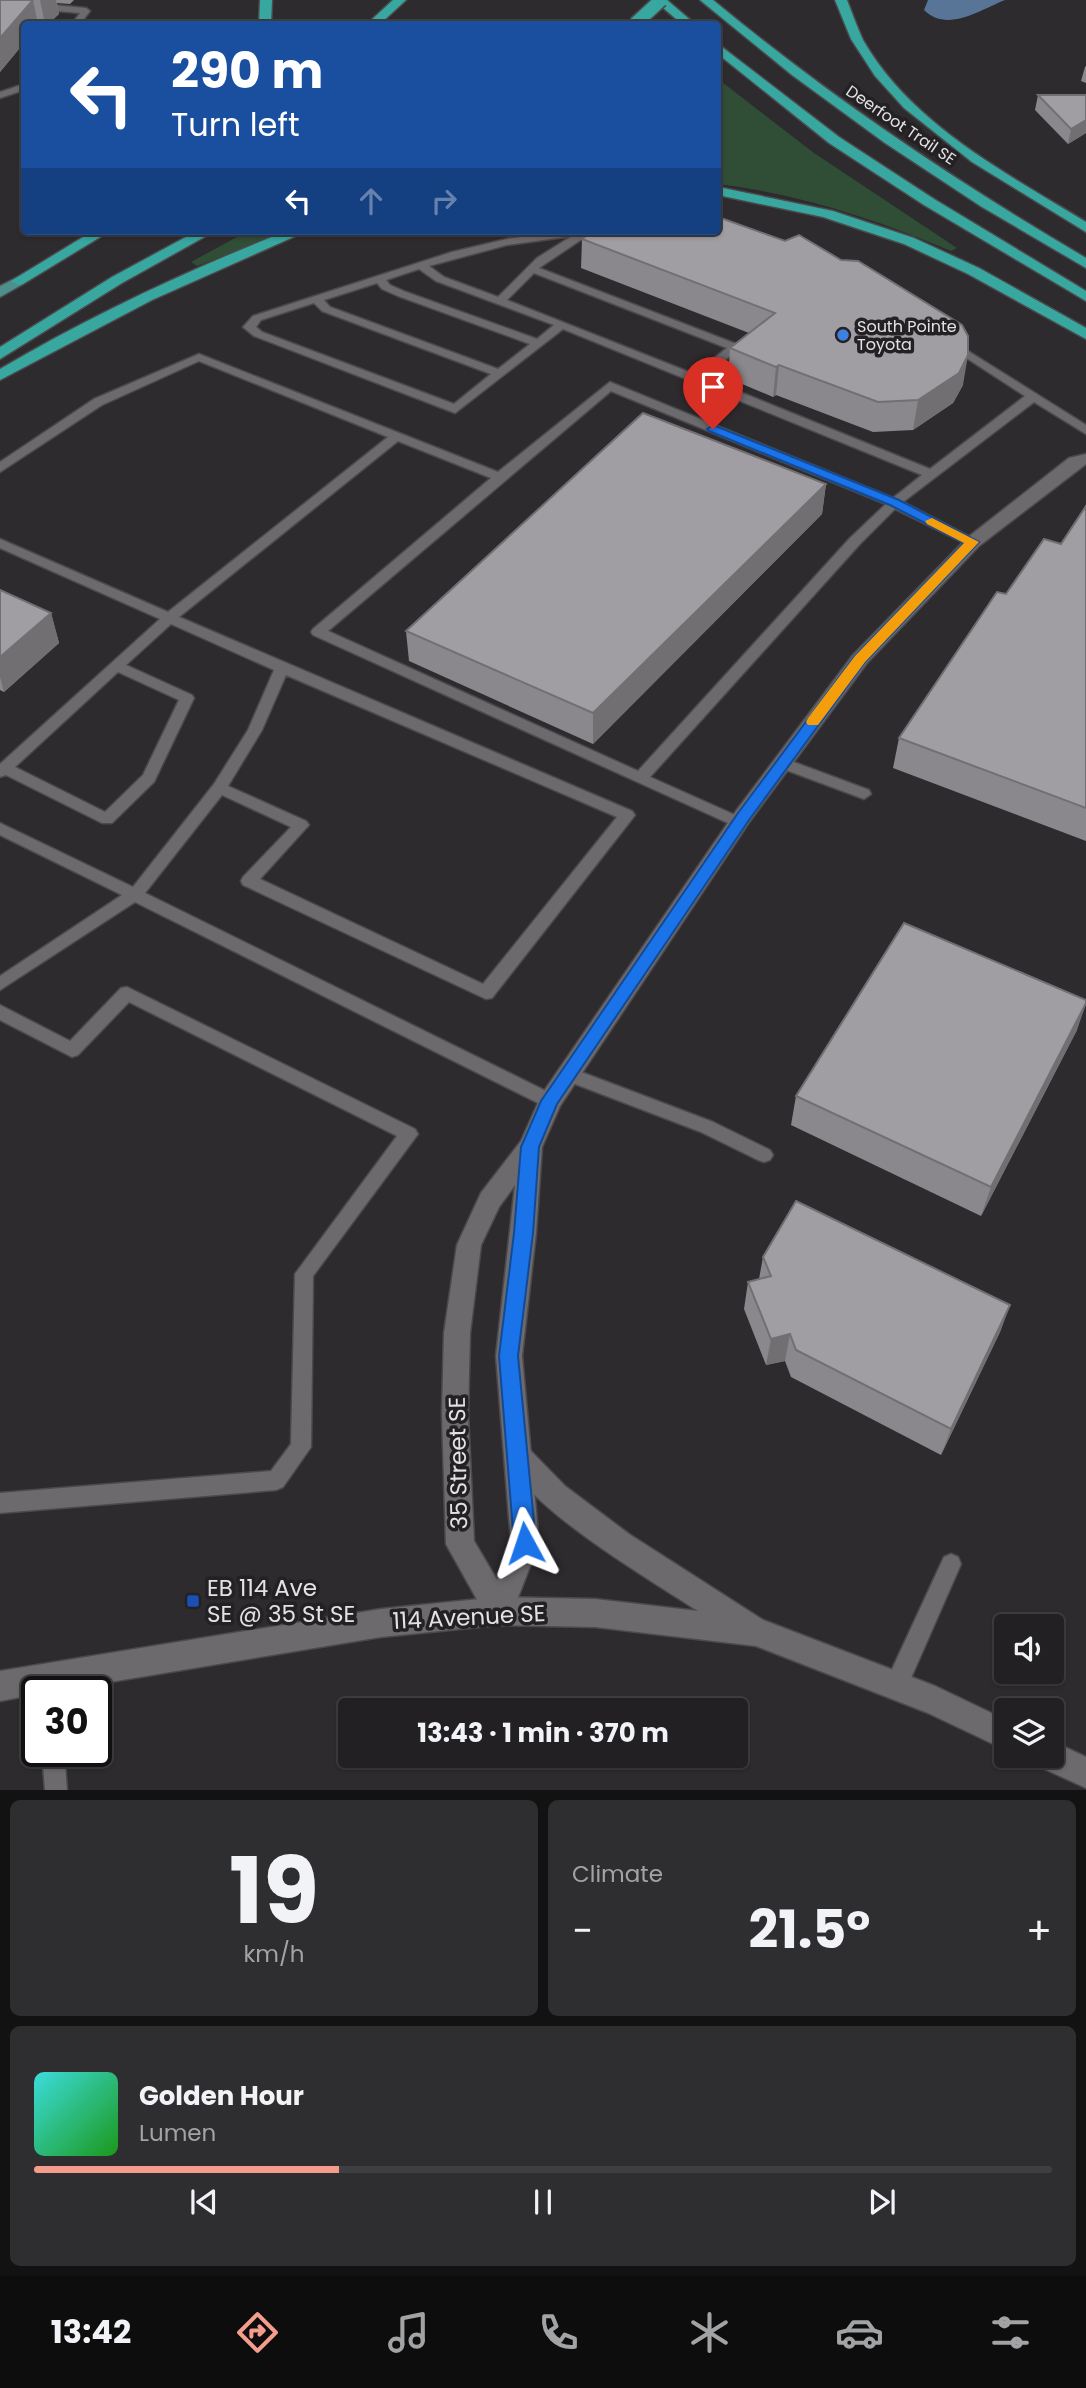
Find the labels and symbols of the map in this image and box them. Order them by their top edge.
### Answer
street label: Deerfoot Trail SE [841,80,961,170]
place label: South Pointe Toyota [857,315,957,356]
marker: South Pointe Toyota [835,327,851,343]
pin [683,357,743,429]
street label: 35 Street SE [441,1396,475,1530]
position arrow [488,1506,562,1580]
place label: EB 114 Ave SE @ 35 St SE [207,1572,355,1630]
marker: EB 114 Ave SE @ 35 St SE [185,1593,201,1609]
street label: 114 Avenue SE [392,1597,546,1637]
speed limit sign: 30 [21,1676,112,1767]

